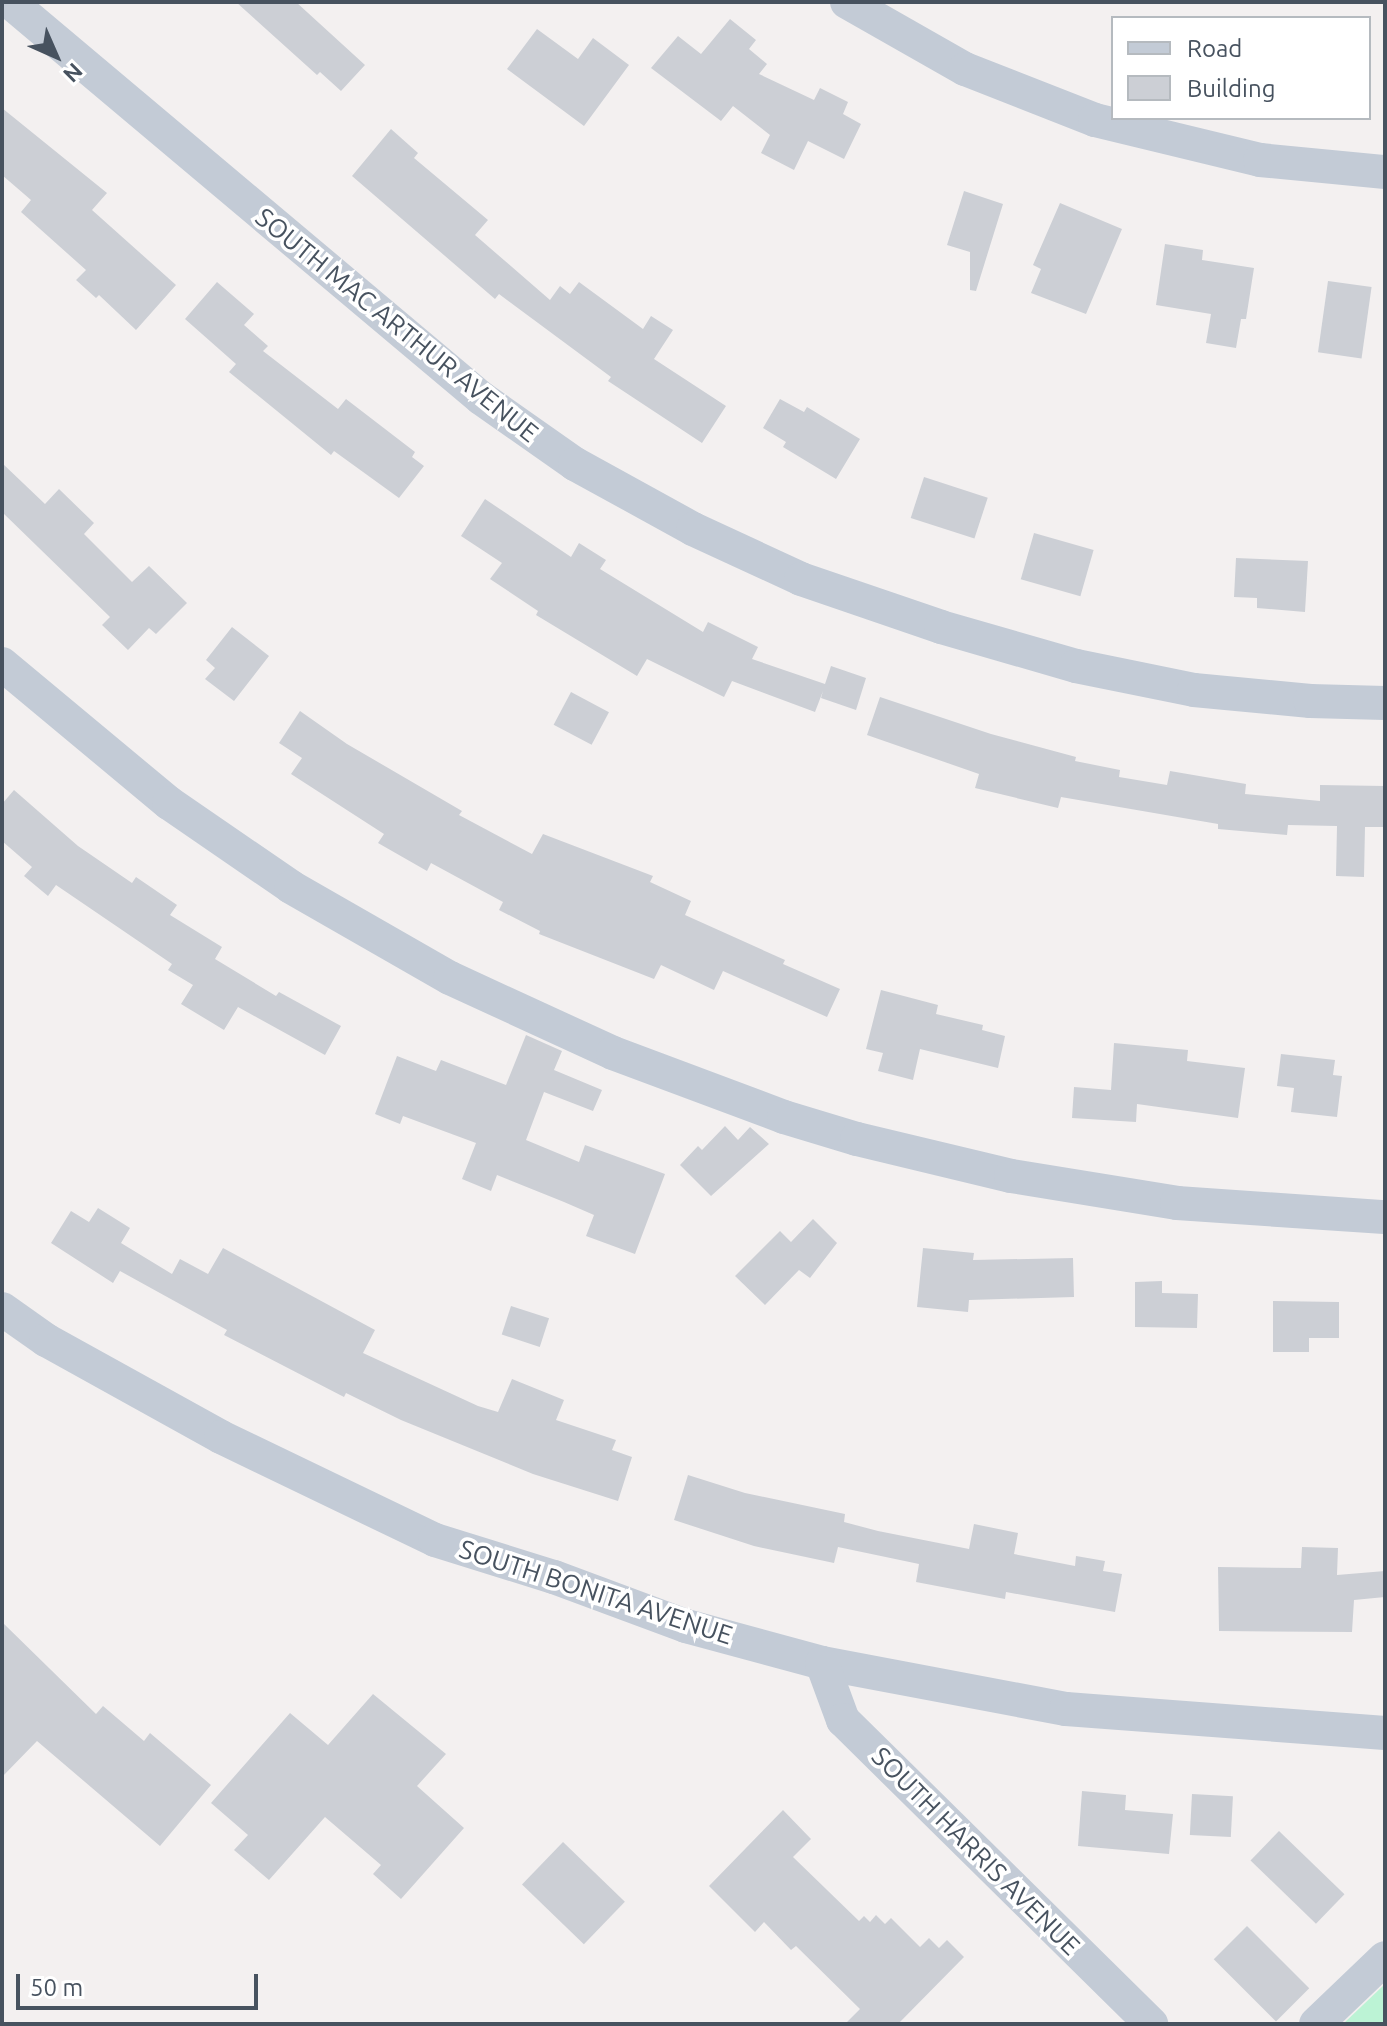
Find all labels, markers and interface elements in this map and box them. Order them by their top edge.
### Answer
north arrow [16,16,96,96]
legend [1111,16,1371,120]
text: Road [1187,35,1242,62]
text: N [59,59,88,88]
text: Building [1187,75,1275,102]
street label: SOUTH MAC ARTHUR AVENUE [249,201,545,449]
street label: SOUTH BONITA AVENUE [455,1533,737,1651]
street label: SOUTH HARRIS AVENUE [865,1740,1087,1962]
scale bar [20,1958,262,2008]
text: 50 m [30,1974,83,2001]

